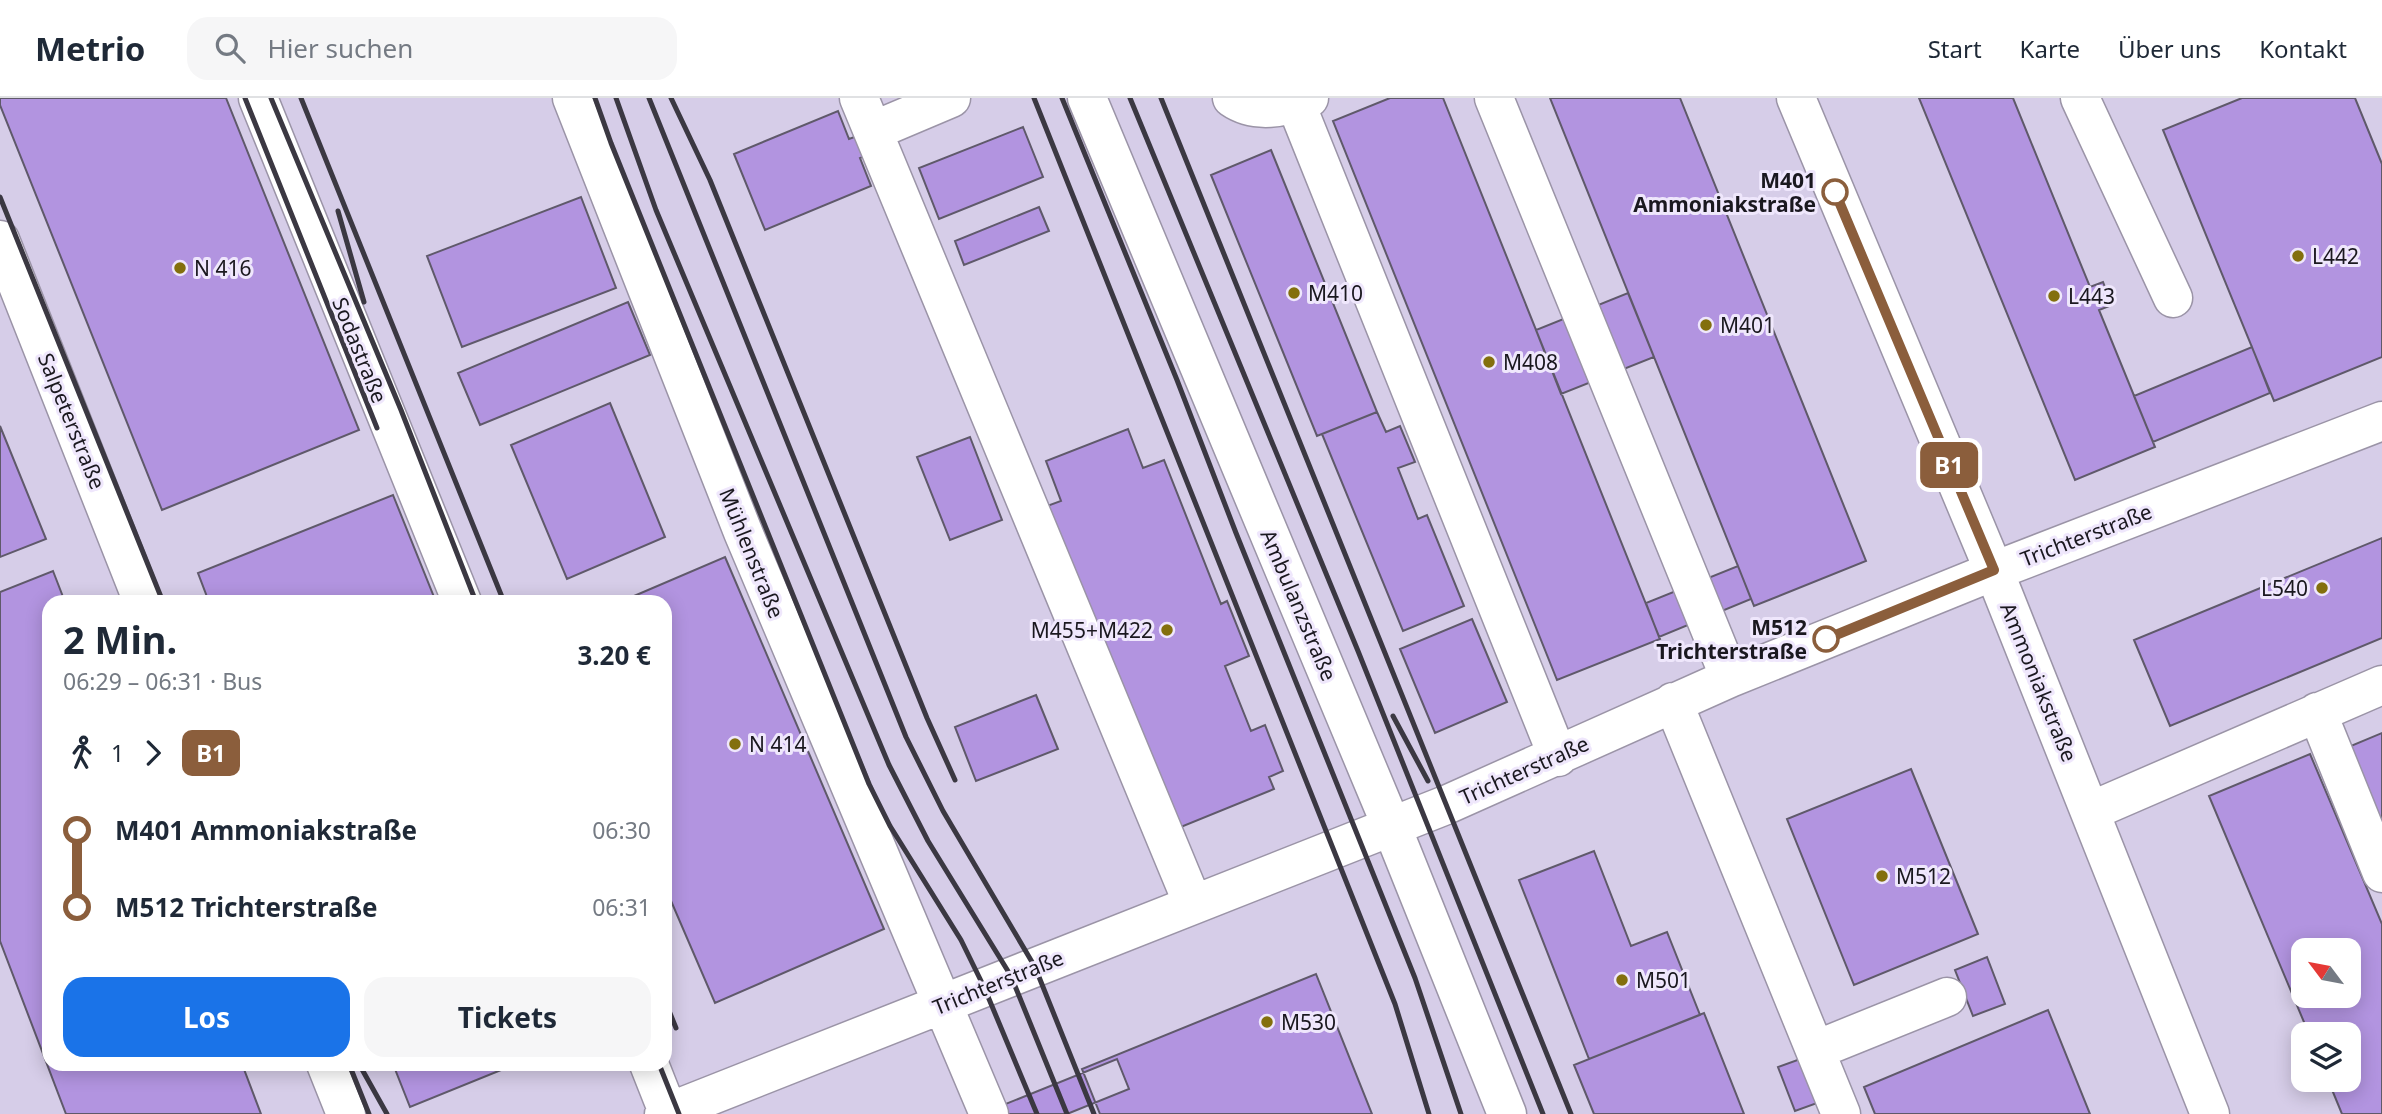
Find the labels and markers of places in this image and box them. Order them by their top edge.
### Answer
place label: M401 Ammoniakstraße [1633,166,1816,218]
marker: M401 Ammoniakstraße [1822,179,1848,205]
place label: L442 [2312,242,2359,270]
marker: L442 [2290,248,2306,264]
place label: N 416 [194,254,251,282]
marker: N 416 [172,260,188,276]
place label: M410 [1308,279,1363,307]
place label: L443 [2068,282,2115,310]
marker: M410 [1286,285,1302,301]
marker: L443 [2046,288,2062,304]
place label: M401 [1720,311,1775,339]
marker: M401 [1698,317,1714,333]
place label: M408 [1503,348,1558,376]
marker: M408 [1481,354,1497,370]
place label: L540 [2261,574,2308,602]
marker: L540 [2314,580,2330,596]
place label: M512 Trichterstraße [1656,613,1807,665]
place label: M455+M422 [1031,616,1153,644]
marker: M455+M422 [1159,622,1175,638]
marker: M512 Trichterstraße [1813,626,1839,652]
place label: N 414 [749,730,806,758]
marker: N 414 [727,736,743,752]
place label: M512 [1896,862,1951,890]
marker: M512 [1874,868,1890,884]
place label: M501 [1636,966,1691,994]
marker: M501 [1614,972,1630,988]
place label: M530 [1281,1008,1336,1036]
marker: M530 [1259,1014,1275,1030]

